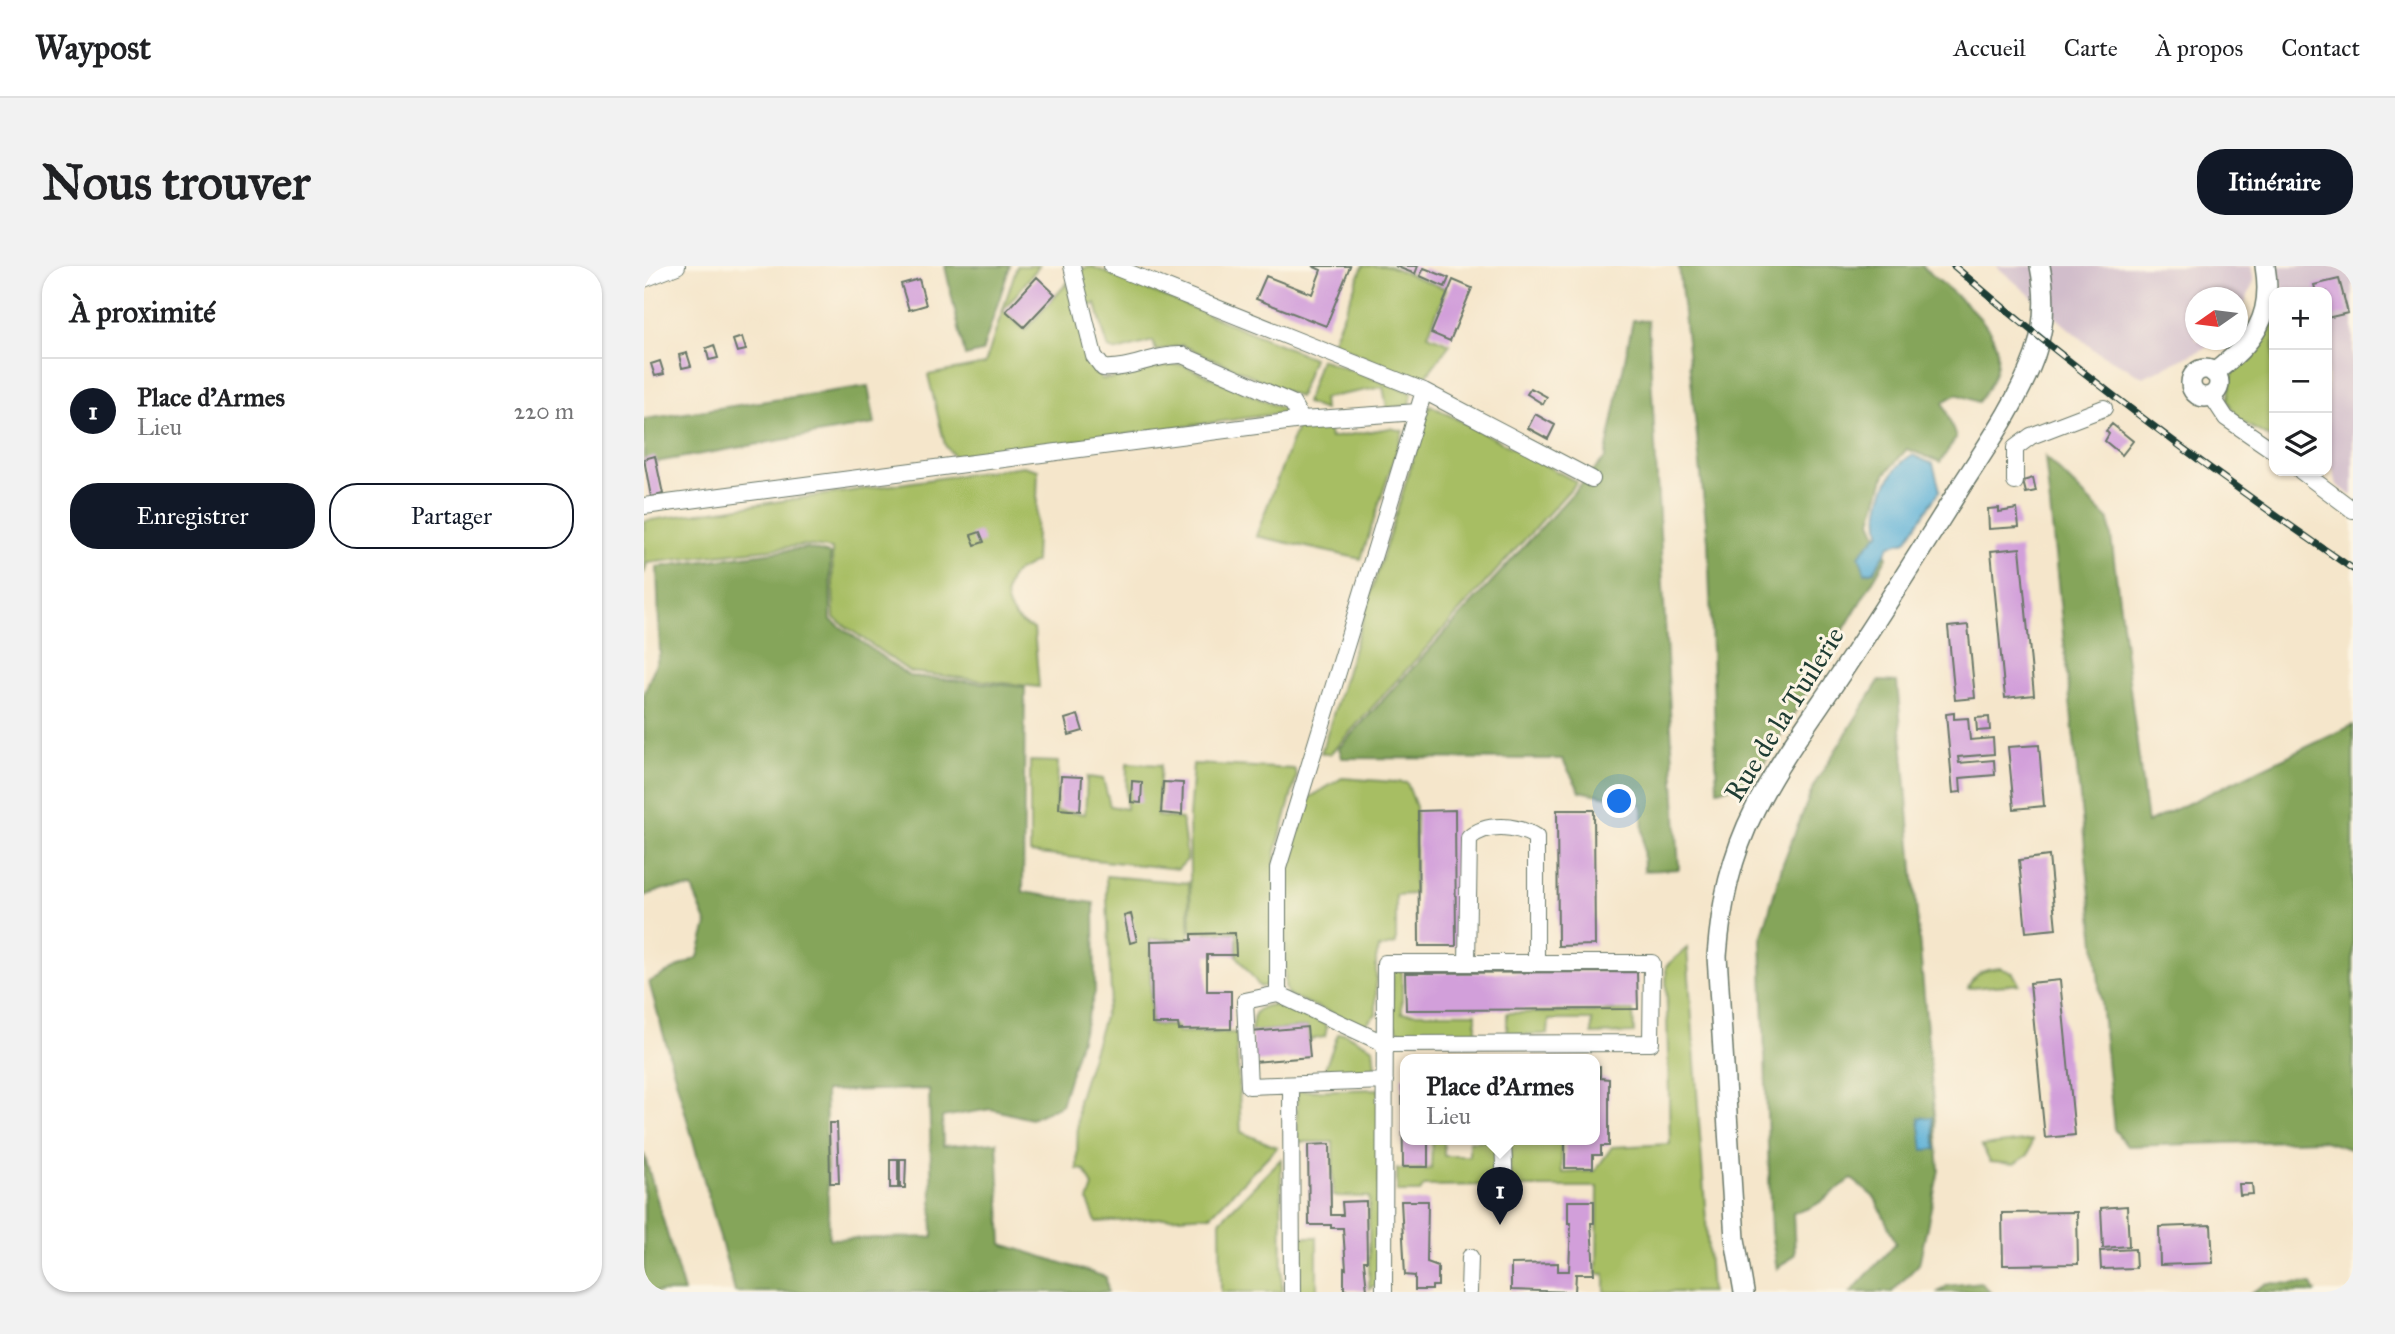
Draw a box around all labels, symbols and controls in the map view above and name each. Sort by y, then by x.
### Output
text: Waypost [35,28,151,68]
text: Accueil [1954,33,2026,63]
text: Carte [2064,33,2118,63]
text: À propos [2156,33,2243,63]
text: Contact [2281,33,2360,63]
button: Itinéraire [2197,149,2353,215]
text: Nous trouver [42,153,310,212]
north arrow [2185,287,2248,350]
map controls [2269,287,2332,476]
button: + [2269,287,2332,350]
text: À proximité [70,294,216,330]
button: − [2269,350,2332,413]
text: Place d'Armes [137,381,285,413]
text: 1 [88,397,98,425]
text: 220 m [514,397,574,425]
text: Lieu [137,413,182,441]
button: layers [2269,413,2332,476]
button: Enregistrer [70,483,315,549]
button: Partager [329,483,574,549]
street label: Rue de la Tuilerie [1716,620,1852,808]
your location [1602,784,1636,818]
popup [1400,1054,1600,1145]
text: Place d'Armes [1426,1070,1574,1102]
text: Lieu [1426,1102,1471,1130]
pin: 1 [1477,1167,1523,1225]

